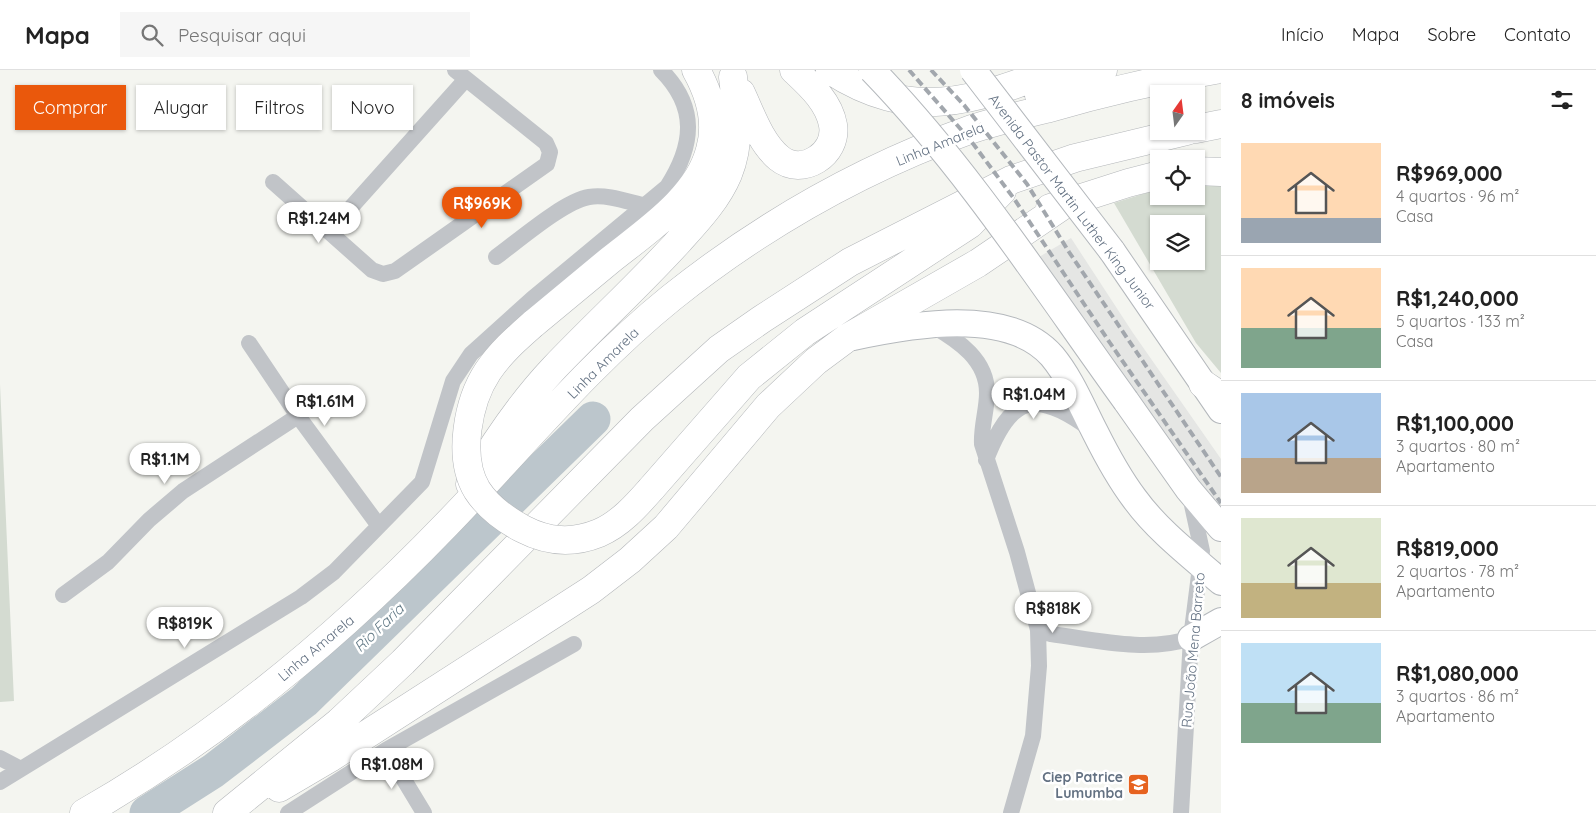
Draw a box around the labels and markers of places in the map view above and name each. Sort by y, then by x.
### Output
pin: R$969K [441,186,523,229]
pin: R$1.24M [273,202,365,244]
pin: R$1.04M [988,378,1080,420]
pin: R$1.61M [279,384,371,427]
pin: R$1.1M [124,442,206,485]
pin: R$818K [1012,592,1094,634]
pin: R$819K [144,606,226,649]
pin: R$1.08M [346,748,438,790]
place label: Ciep Patrice Lumumba [1042,768,1123,802]
school or university icon: Ciep Patrice Lumumba [1127,773,1151,797]

